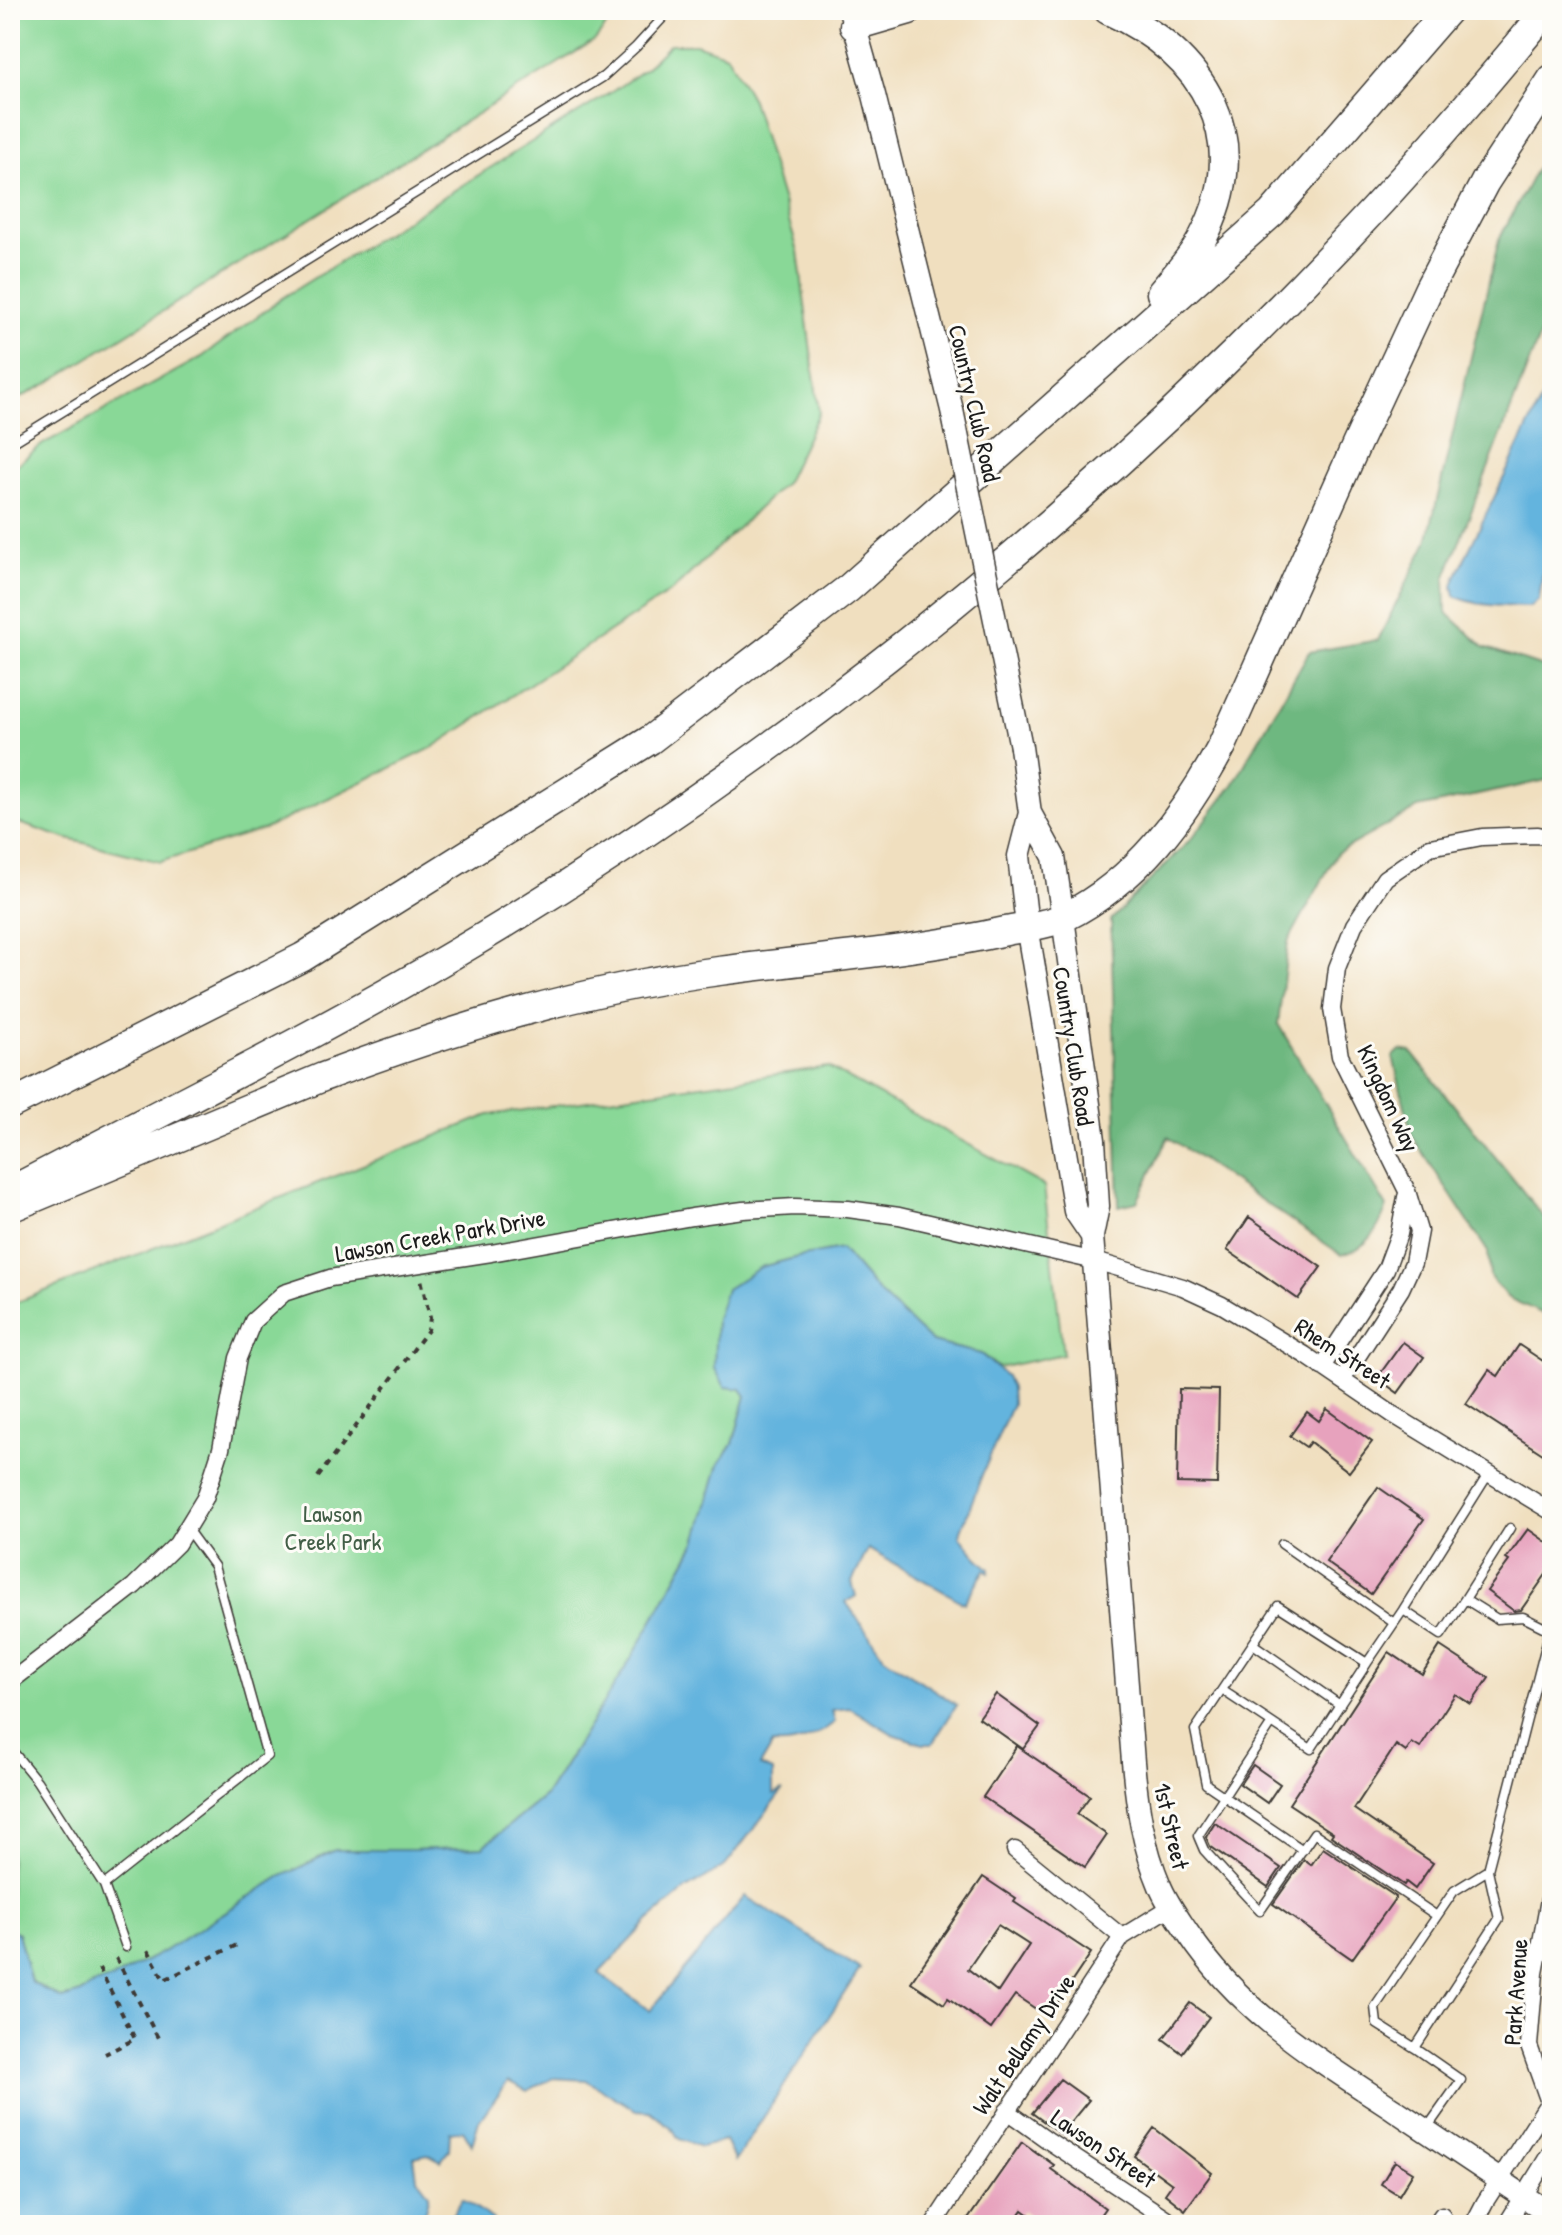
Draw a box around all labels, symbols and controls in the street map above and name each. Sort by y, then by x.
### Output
street label: Country Club Road [941,321,1009,485]
street label: Country Club Road [1046,964,1102,1128]
street label: Kingdom Way [1350,1039,1428,1157]
street label: Lawson Creek Park Drive [333,1201,548,1269]
street label: Rhem Street [1289,1310,1398,1396]
park label: Lawson Creek Park [284,1497,382,1557]
street label: 1st Street [1147,1780,1198,1873]
street label: Park Avenue [1495,1937,1535,2046]
street label: Walt Bellamy Drive [964,1967,1082,2121]
street label: Lawson Street [1045,2101,1164,2195]

